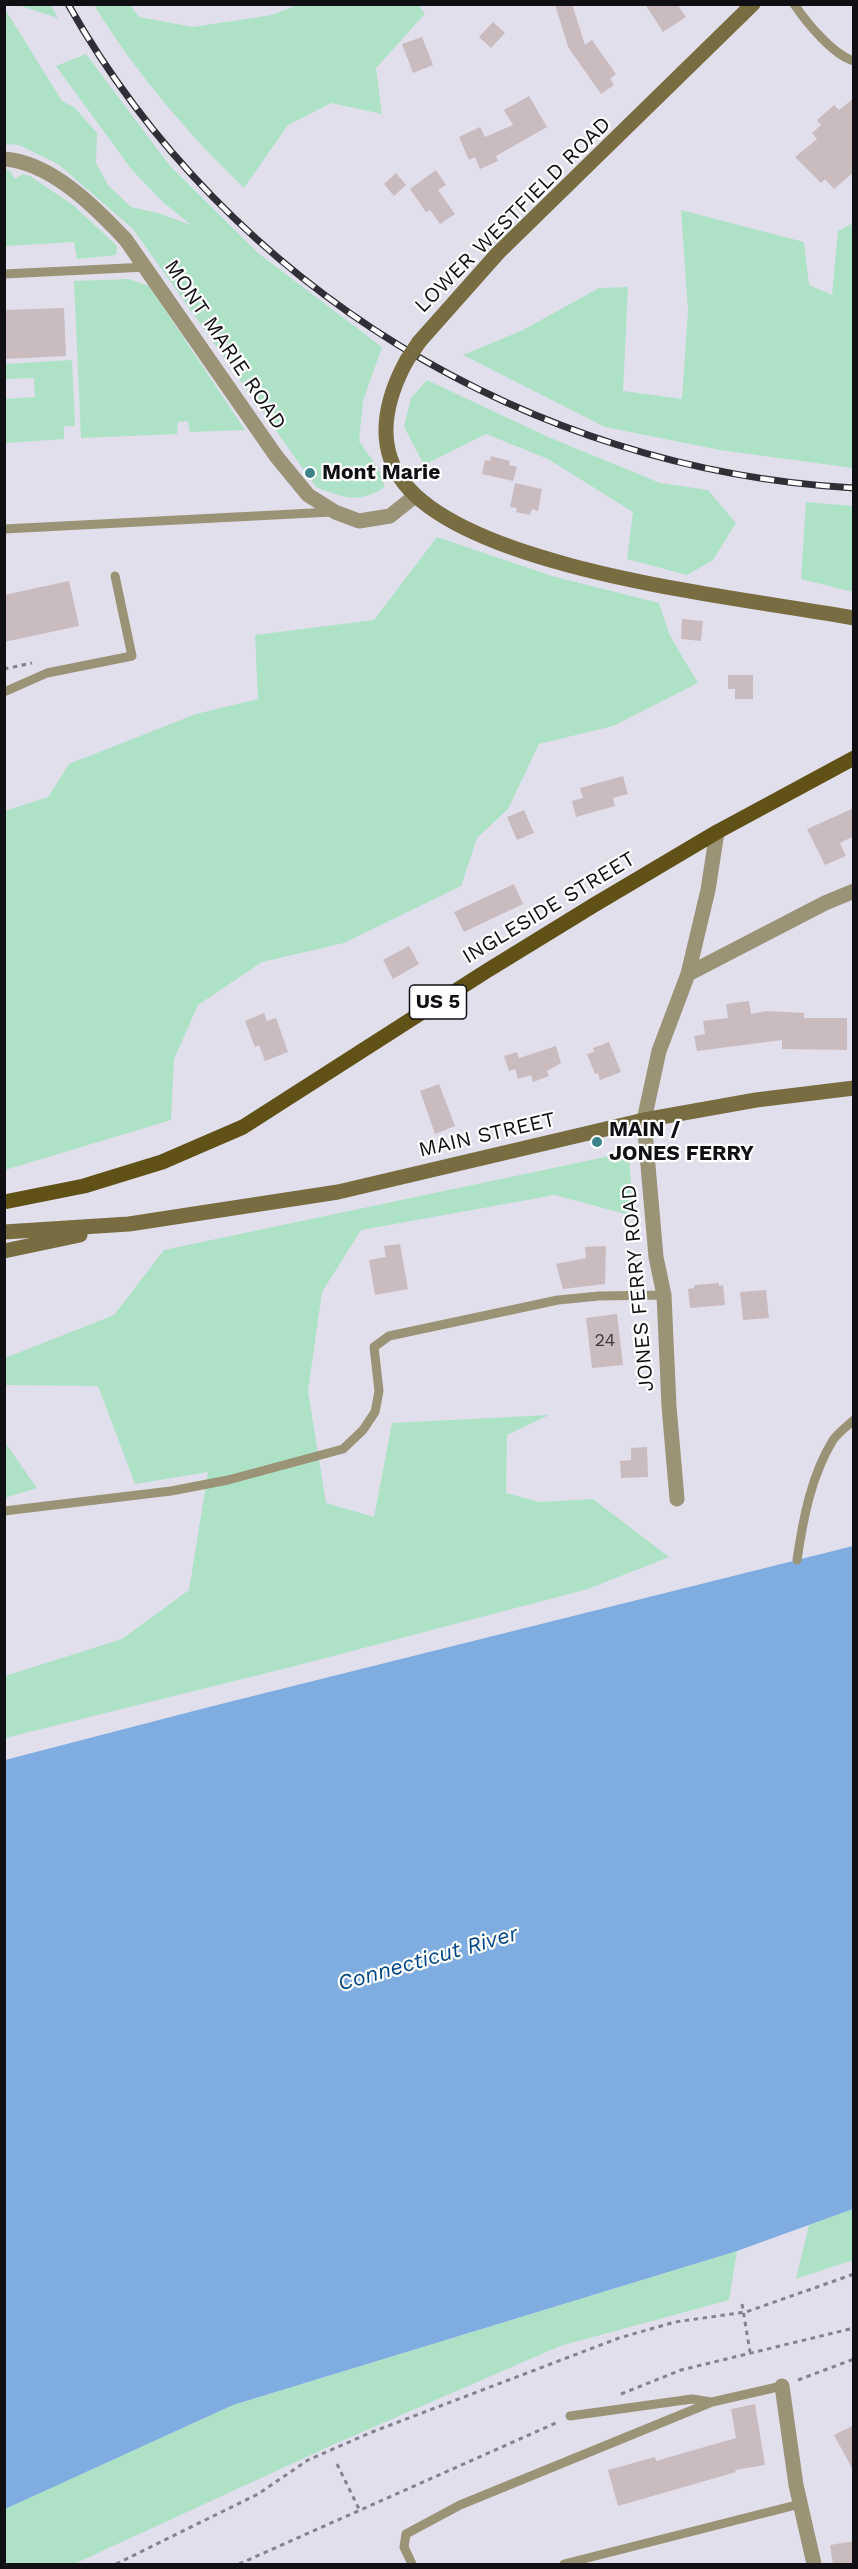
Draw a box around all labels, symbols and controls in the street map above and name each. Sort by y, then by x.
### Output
street label: LOWER WESTFIELD ROAD [410,112,616,318]
street label: MONT MARIE ROAD [159,255,291,435]
place label: Mont Marie [322,460,440,486]
marker: Mont Marie [303,466,317,480]
street label: INGLESIDE STREET [458,846,640,970]
road number: US 5 [410,985,466,1019]
street label: MAIN STREET [416,1107,558,1163]
place label: MAIN / JONES FERRY [609,1117,754,1167]
marker: MAIN / JONES FERRY [590,1135,604,1149]
street label: JONES FERRY ROAD [616,1183,660,1393]
house number: 24 [595,1330,615,1352]
water label: Connecticut River [335,1921,521,1997]

